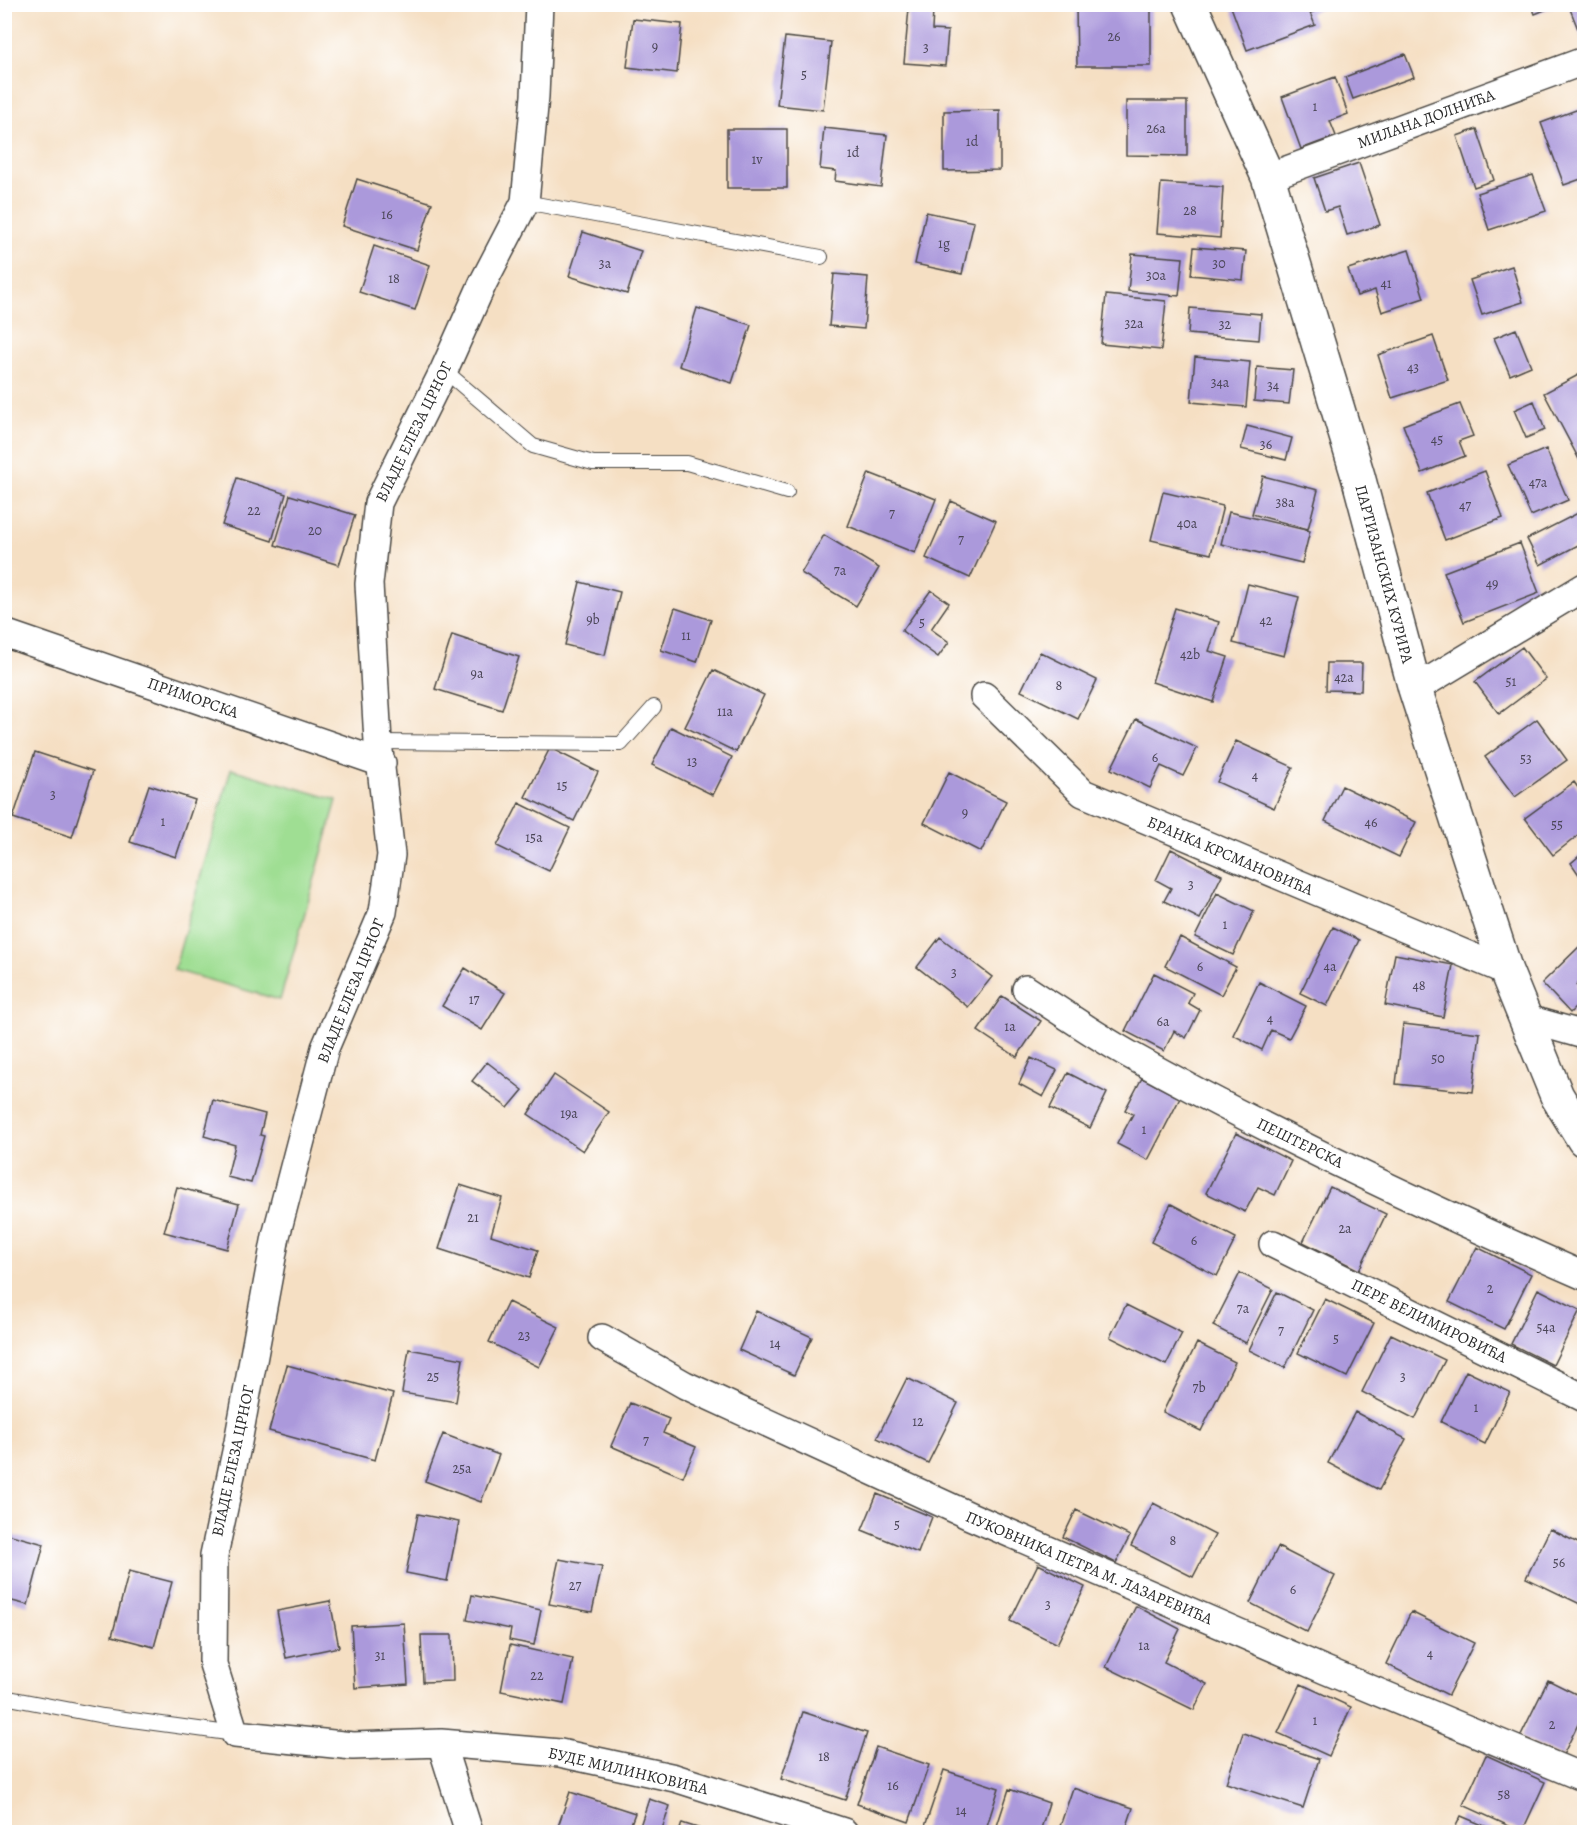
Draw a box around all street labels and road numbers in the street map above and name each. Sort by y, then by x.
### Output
street label: МИЛАНА ДОЛНИЋА [1354,84,1498,154]
street label: ВЛАДЕ ЕЛЕЗА ЦРНОГ [370,358,458,506]
street label: ПАРТИЗАНСКИХ КУРИРА [1350,482,1419,666]
street label: ПРИМОРСКА [145,672,242,724]
street label: БРАНКА КРСМАНОВИЋА [1144,811,1317,901]
street label: ВЛАДЕ ЕЛЕЗА ЦРНОГ [312,915,390,1066]
street label: ПЕШТЕРСКА [1253,1113,1348,1174]
street label: ПЕРЕ ВЕЛИМИРОВИЋА [1348,1274,1511,1369]
street label: ВЛАДЕ ЕЛЕЗА ЦРНОГ [206,1383,260,1539]
street label: ПУКОВНИКА ПЕТРА М. ЛАЗАРЕВИЋА [962,1506,1217,1630]
street label: БУДЕ МИЛИНКОВИЋА [546,1742,711,1800]

